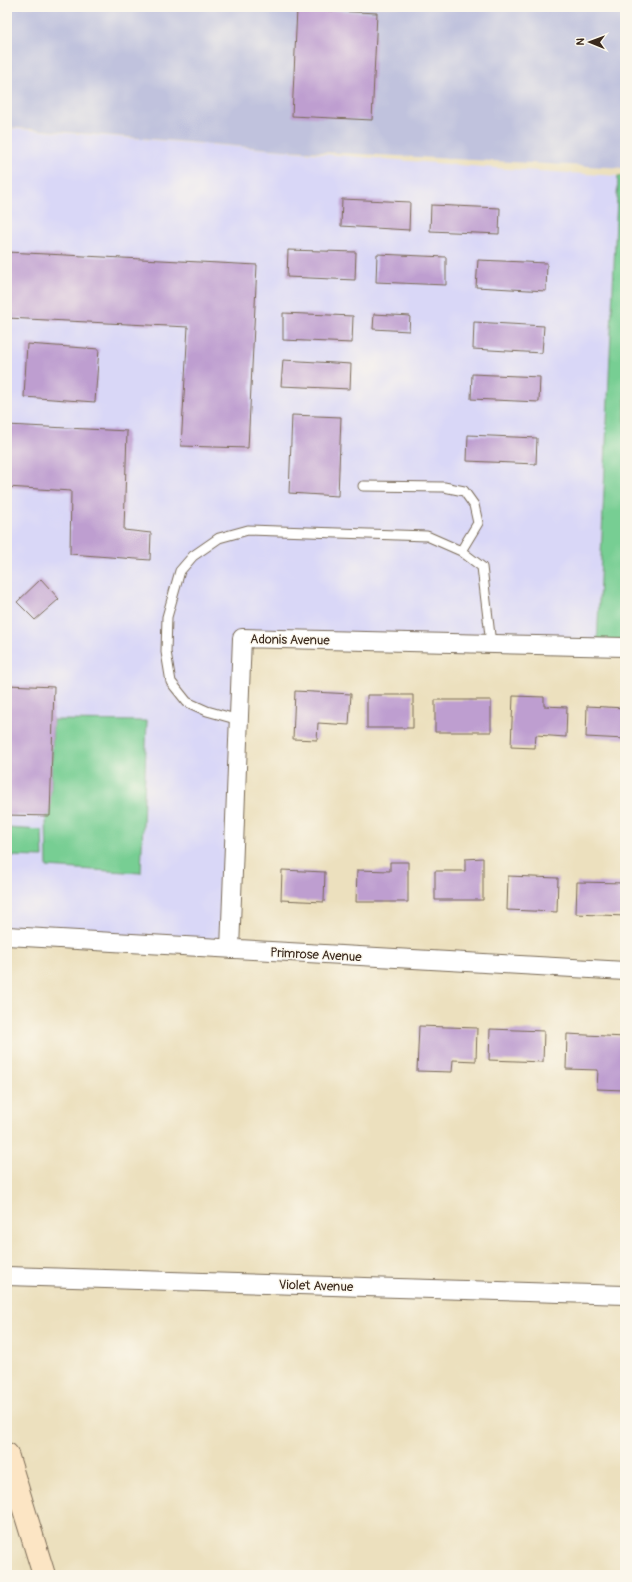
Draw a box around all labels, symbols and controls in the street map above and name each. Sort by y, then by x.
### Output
north arrow [570,22,610,62]
text: N [574,37,587,46]
street label: Adonis Avenue [250,631,331,649]
street label: Primrose Avenue [270,945,363,965]
street label: Violet Avenue [278,1277,354,1295]

